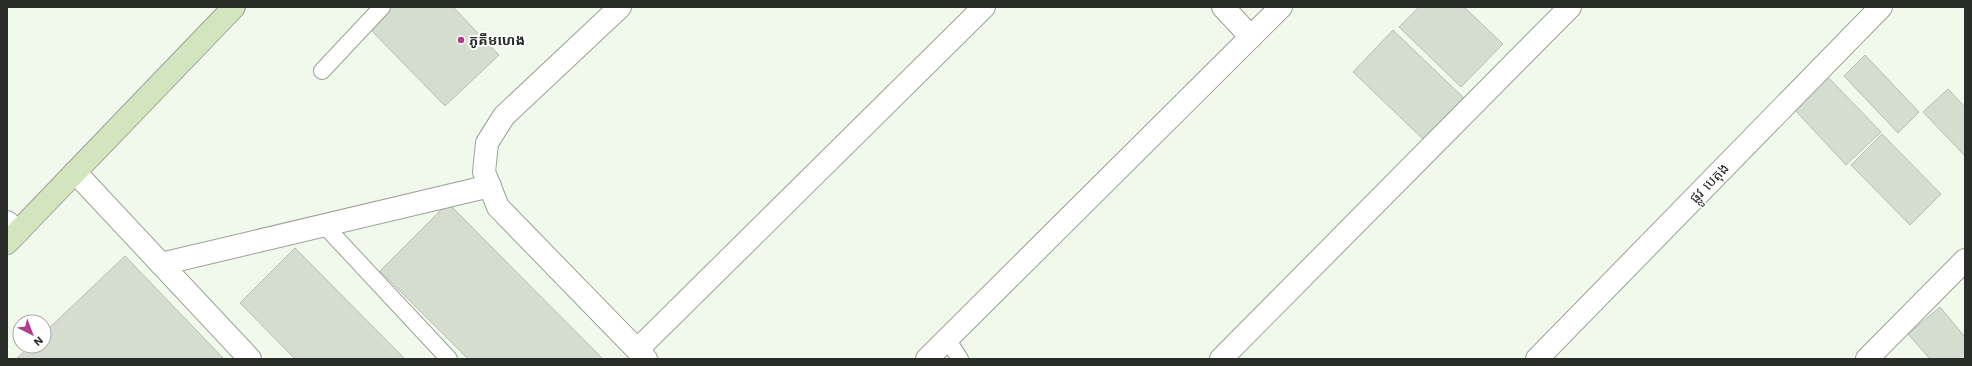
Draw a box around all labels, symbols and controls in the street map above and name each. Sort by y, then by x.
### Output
place label: ភូគីមហេង [469,32,525,49]
marker: ភូគីមហេង [456,35,466,45]
street label: ផ្លូវ បេតុង [1686,160,1735,209]
north arrow [12,314,52,354]
text: N [31,334,46,349]

